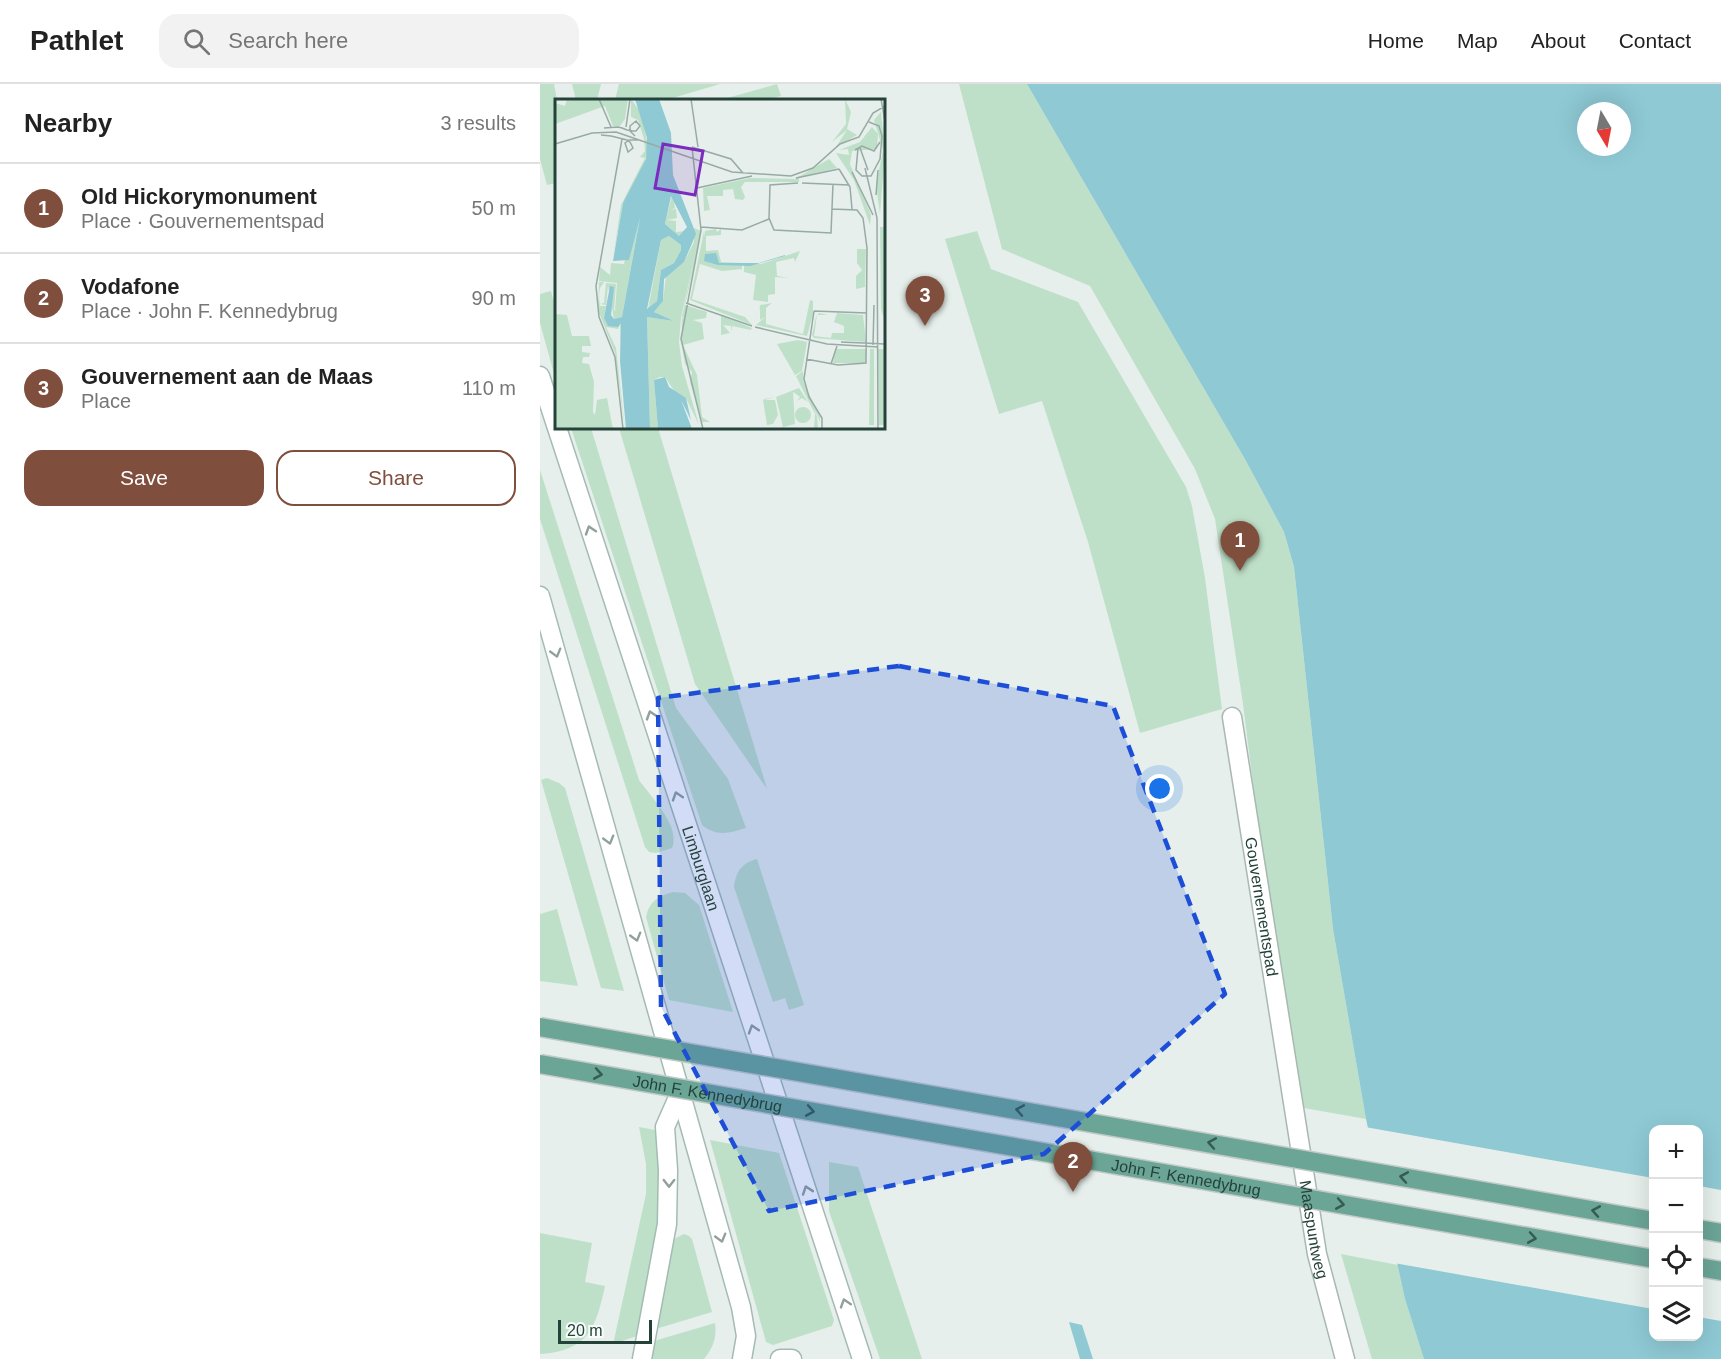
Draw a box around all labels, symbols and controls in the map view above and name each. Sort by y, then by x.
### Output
search box [159,14,579,68]
text: Pathlet [30,25,123,56]
icon: search [180,25,213,58]
text: Search here [228,28,348,53]
text: Home [1368,29,1424,52]
text: Map [1457,29,1498,52]
text: About [1531,29,1586,52]
text: Contact [1619,29,1691,52]
inset map [555,99,885,429]
north arrow [1577,102,1631,156]
text: Nearby [24,108,112,138]
text: 3 results [440,112,516,134]
text: Old Hickorymonument [81,184,317,209]
text: 1 [38,197,49,219]
text: 50 m [472,197,516,219]
text: Place · Gouvernementspad [81,210,324,232]
text: Vodafone [81,274,180,299]
pin: 3 [906,276,944,326]
text: 2 [38,287,49,309]
text: 90 m [472,287,516,309]
text: Place · John F. Kennedybrug [81,300,338,322]
text: Gouvernement aan de Maas [81,364,373,389]
text: 3 [38,377,49,399]
text: 110 m [462,377,516,399]
text: Place [81,390,131,412]
button: Save [24,450,264,506]
button: Share [276,450,516,506]
pin: 1 [1220,522,1260,571]
one-way arrow [585,525,597,536]
one-way arrow [549,647,561,658]
one-way arrow [645,710,658,721]
your location [1145,774,1174,803]
one-way arrow [672,791,684,802]
street label: Limburglaan [679,824,723,913]
one-way arrow [602,834,614,845]
street label: Gouvernementspad [1242,836,1281,977]
one-way arrow [629,931,641,942]
one-way arrow [748,1024,760,1035]
one-way arrow [592,1067,602,1080]
street label: John F. Kennedybrug [631,1072,783,1115]
one-way arrow [1015,1104,1025,1117]
one-way arrow [806,1105,815,1117]
map controls [1649,1125,1703,1341]
button: + [1649,1125,1703,1179]
one-way arrow [1207,1137,1217,1150]
pin: 2 [1054,1142,1092,1192]
street label: John F. Kennedybrug [1110,1156,1262,1199]
one-way arrow [1399,1171,1409,1184]
one-way arrow [662,1178,675,1187]
street label: Maaspuntweg [1296,1179,1331,1281]
button: − [1649,1179,1703,1233]
one-way arrow [801,1186,814,1196]
one-way arrow [1334,1197,1344,1210]
one-way arrow [1591,1205,1601,1218]
one-way arrow [1527,1231,1537,1244]
one-way arrow [714,1232,726,1243]
button: locate [1649,1233,1703,1287]
button: layers [1649,1287,1703,1341]
one-way arrow [840,1298,852,1309]
scale bar [558,1317,652,1344]
text: 20 m [567,1322,603,1339]

